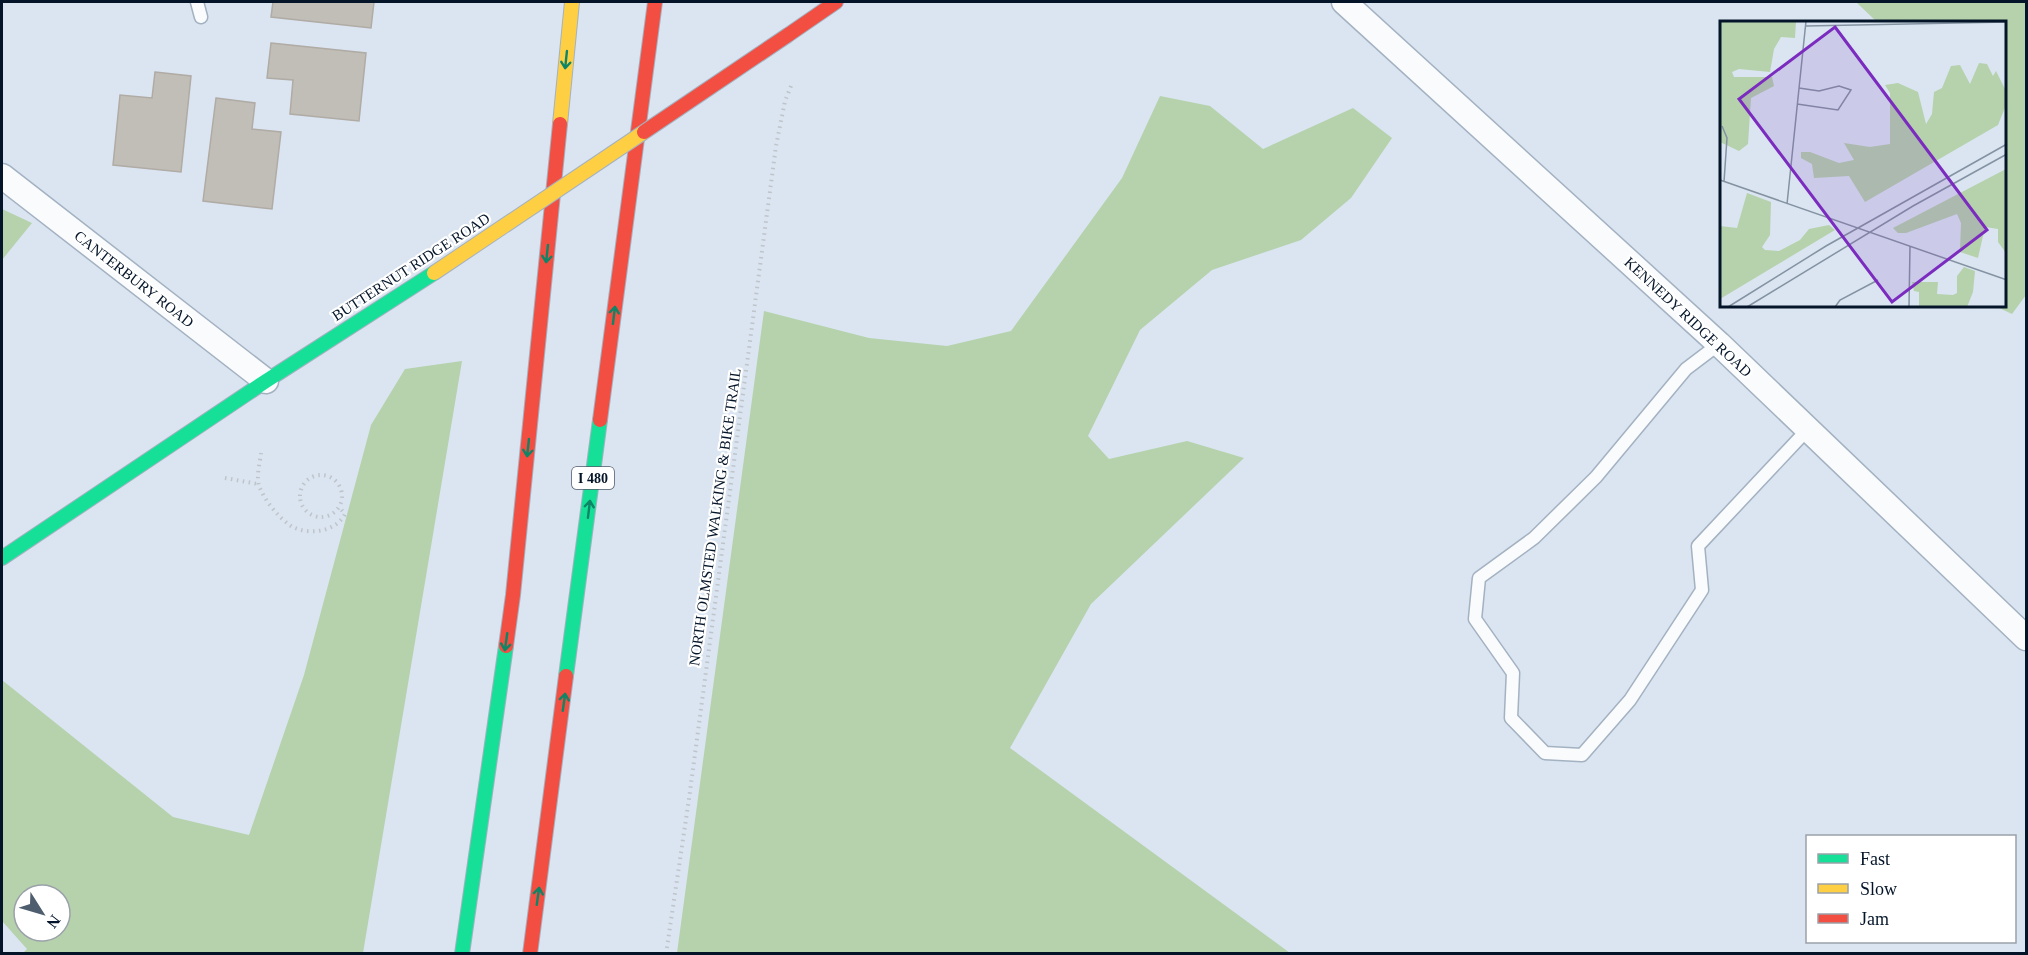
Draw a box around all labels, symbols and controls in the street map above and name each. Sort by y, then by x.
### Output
inset map [1720,21,2007,308]
one-way arrow [560,49,571,69]
street label: BUTTERNUT RIDGE ROAD [329,210,493,324]
street label: CANTERBURY ROAD [71,228,197,331]
one-way arrow [541,243,552,263]
street label: KENNEDY RIDGE ROAD [1621,254,1755,380]
one-way arrow [609,306,620,326]
street label: NORTH OLMSTED WALKING & BIKE TRAIL [686,367,744,667]
one-way arrow [522,437,533,457]
road number: I 480 [572,467,614,489]
one-way arrow [584,499,595,519]
one-way arrow [501,631,512,651]
one-way arrow [558,693,569,713]
legend [1806,835,2016,943]
text: Fast [1860,849,1890,869]
text: Slow [1860,879,1897,899]
north arrow [12,883,72,943]
one-way arrow [533,886,544,906]
text: Jam [1860,909,1889,929]
text: N [43,912,64,932]

